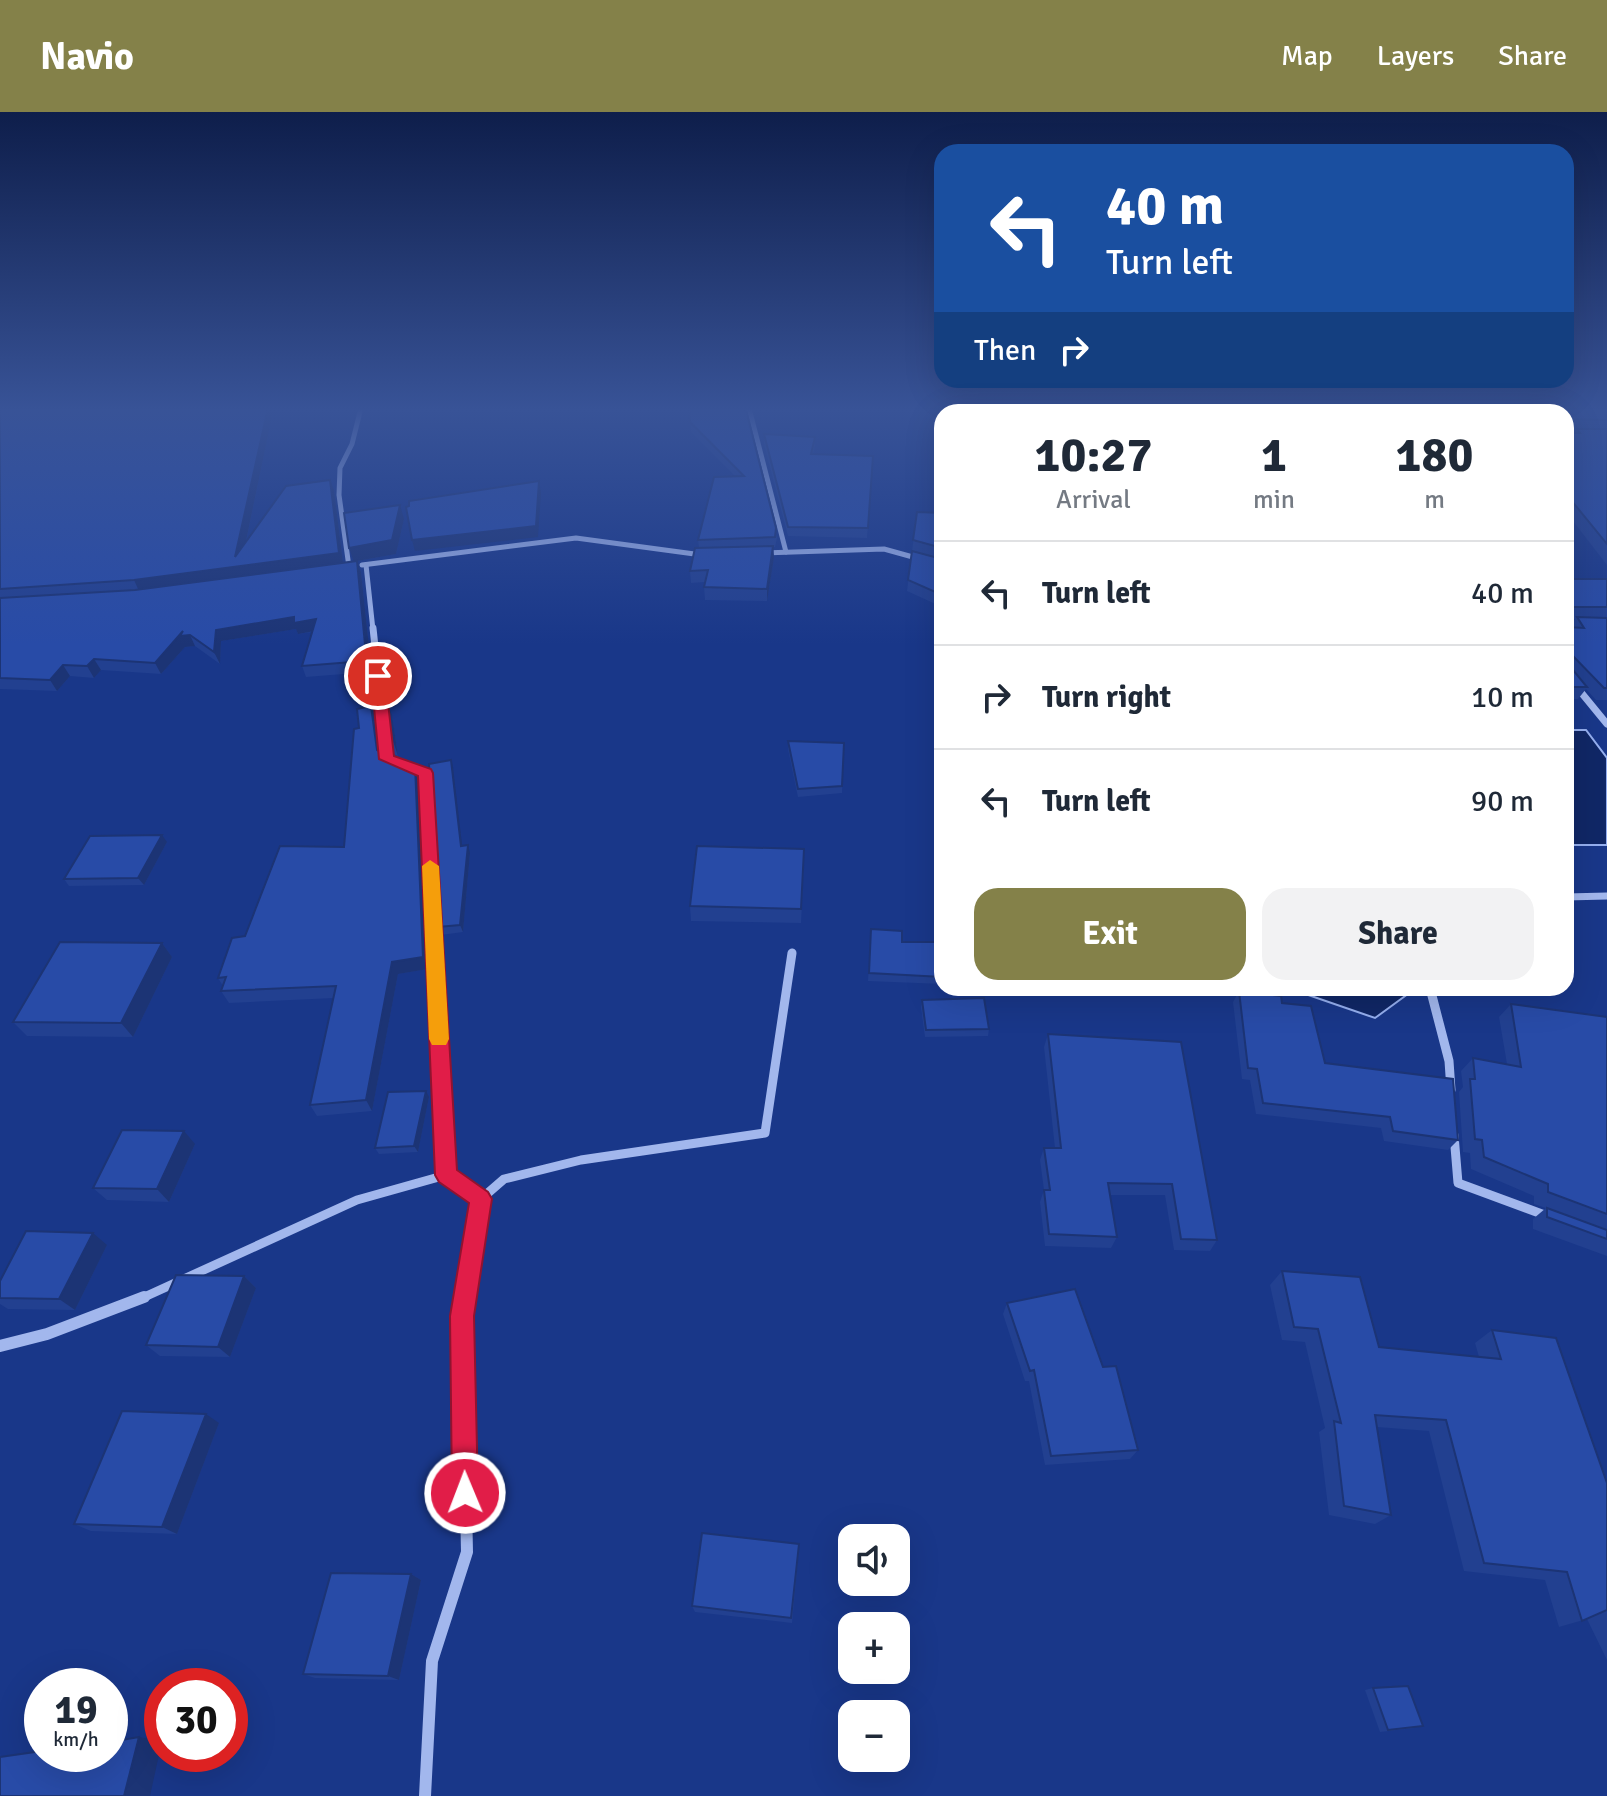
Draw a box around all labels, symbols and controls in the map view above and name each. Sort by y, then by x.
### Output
text: Navio [40,33,134,80]
text: Map [1281,39,1333,73]
text: Layers [1377,39,1454,73]
text: Share [1498,39,1567,73]
text: 40 m [1106,171,1224,240]
icon: left [974,176,1078,280]
text: Turn left [1106,240,1233,285]
icon: right [1052,328,1096,372]
text: Then [974,332,1036,369]
text: 10:27 [1035,426,1152,485]
text: 1 [1261,426,1287,485]
text: 180 [1396,426,1473,485]
text: Arrival [1056,484,1131,516]
text: min [1253,484,1295,516]
text: m [1424,484,1445,516]
icon: left [974,571,1018,615]
text: Turn left [1042,575,1151,612]
text: 40 m [1471,575,1534,612]
pin [344,642,412,710]
icon: arrive [356,654,400,698]
icon: right [974,675,1018,719]
text: Turn right [1042,679,1171,716]
text: 10 m [1471,679,1534,716]
icon: left [974,779,1018,823]
text: Turn left [1042,783,1151,820]
text: 90 m [1471,783,1534,820]
button: Exit [974,888,1246,980]
button: Share [1262,888,1534,980]
position arrow [423,1451,507,1535]
map controls [838,1524,910,1772]
button: sound [838,1524,910,1596]
button: + [838,1612,910,1684]
speed limit sign: 30 [144,1668,248,1772]
text: 19 [54,1685,98,1735]
button: − [838,1700,910,1772]
text: km/h [53,1727,99,1752]

